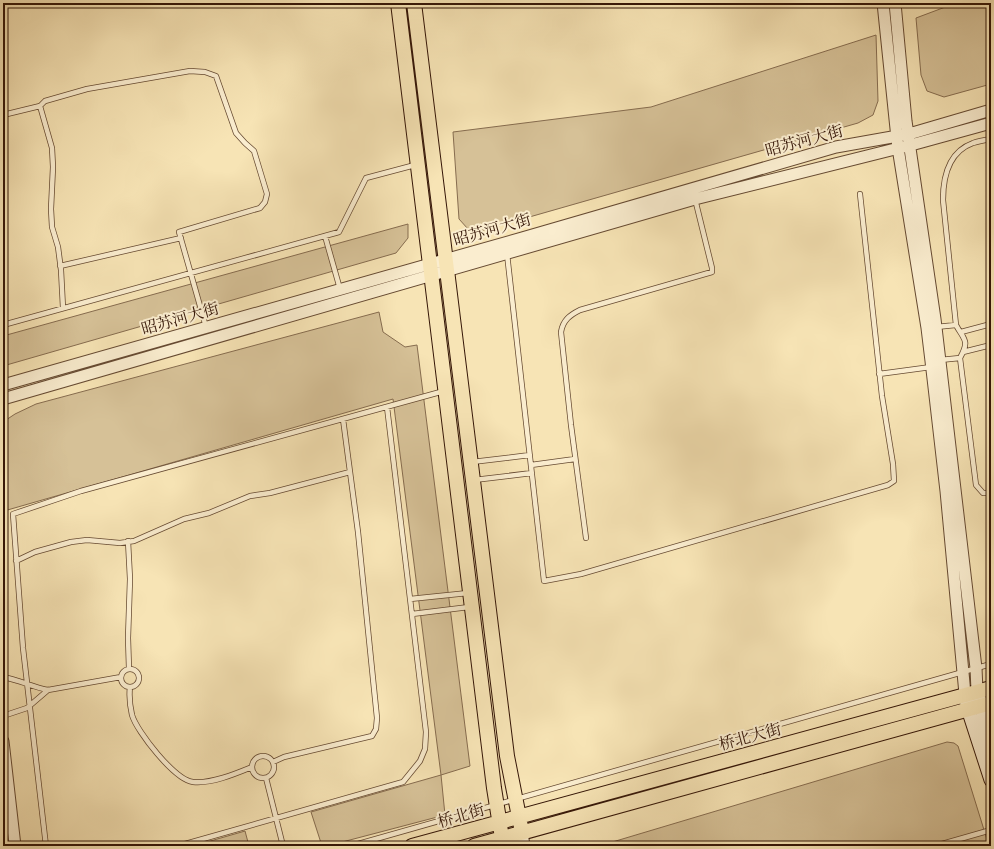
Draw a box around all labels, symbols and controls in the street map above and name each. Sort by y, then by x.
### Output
street label: 昭苏河大街 [763,121,845,160]
street label: 昭苏河大街 [451,209,533,250]
street label: 昭苏河大街 [139,298,221,339]
street label: 桥北大街 [717,719,784,754]
street label: 桥北街 [435,800,487,831]

